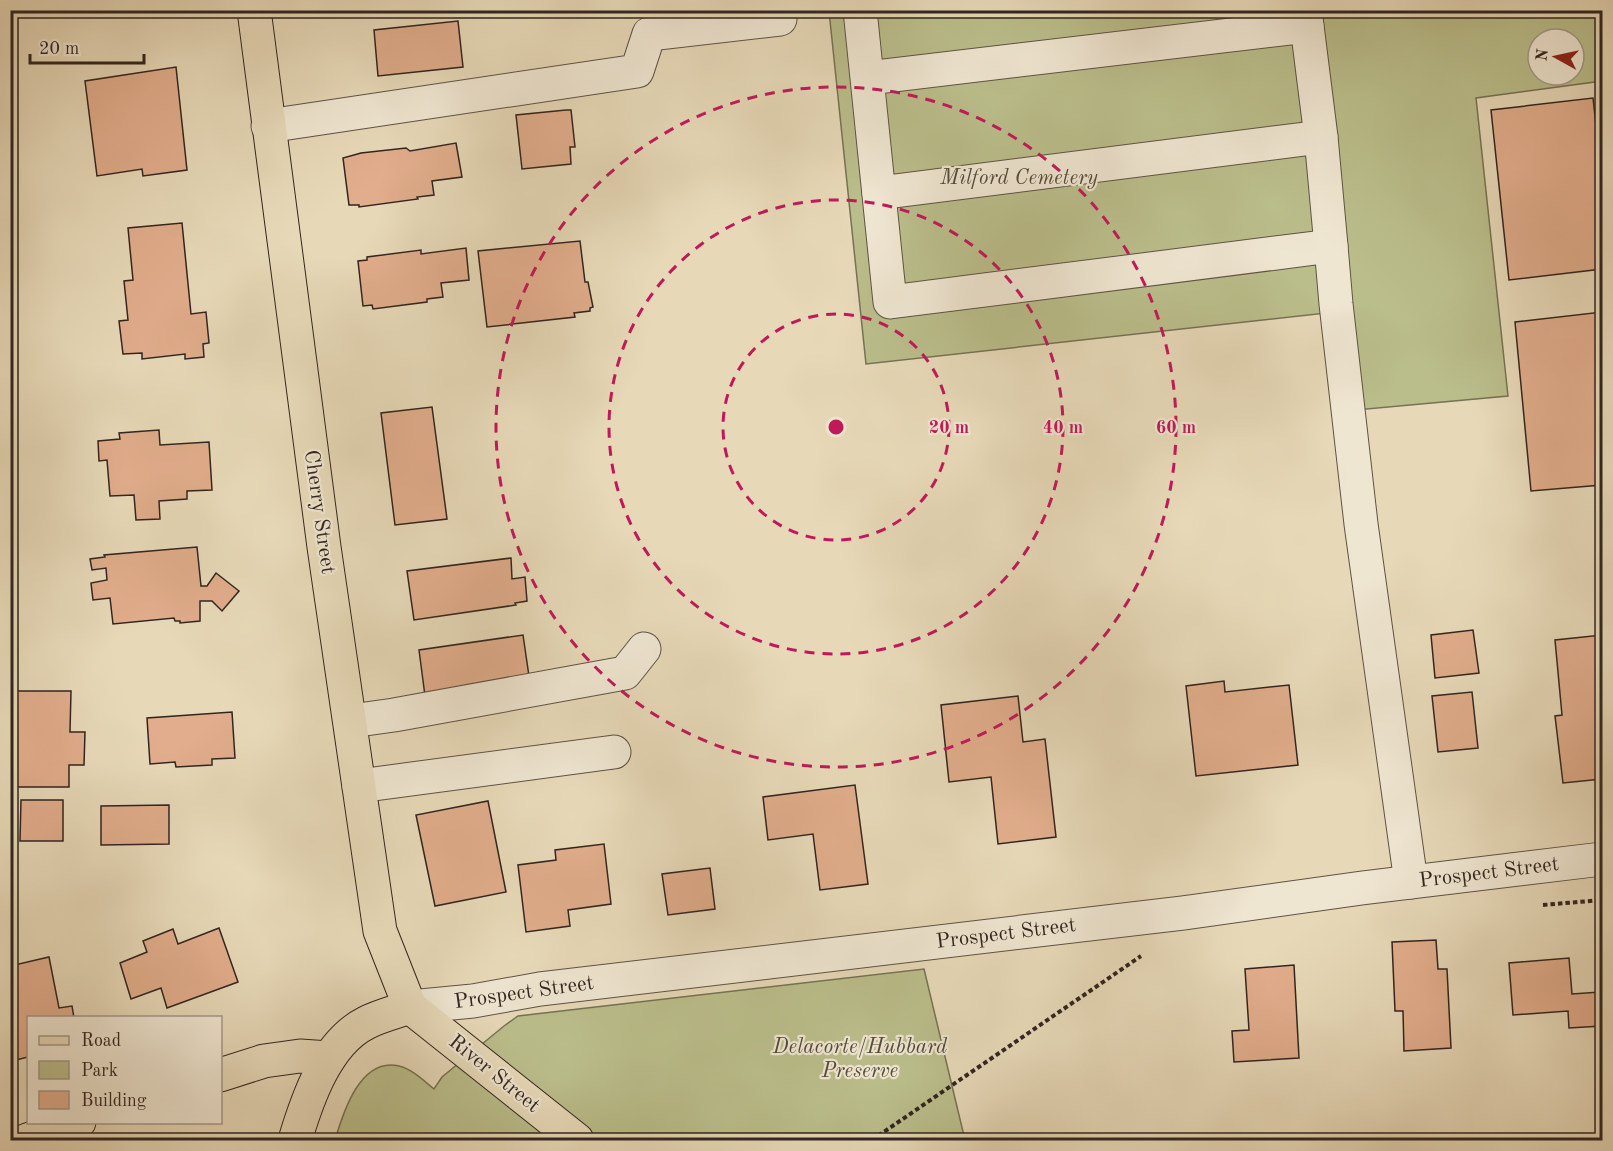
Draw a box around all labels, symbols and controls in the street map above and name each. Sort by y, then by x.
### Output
scale bar [30,27,144,65]
north arrow [1526,27,1586,87]
text: 20 m [39,40,79,58]
text: N [1534,47,1552,62]
park label: Milford Cemetery [939,168,1098,189]
centre of rings [826,417,846,437]
text: 20 m [929,419,969,437]
text: 40 m [1043,419,1083,437]
text: 60 m [1156,419,1196,437]
street label: Cherry Street [300,449,338,575]
street label: Prospect Street [1418,854,1560,892]
street label: Prospect Street [935,915,1077,953]
street label: Prospect Street [453,973,595,1013]
legend [27,1016,222,1124]
street label: River Street [444,1031,544,1117]
text: Road [81,1032,121,1050]
park label: Delacorte/Hubbard Preserve [772,1037,948,1082]
text: Park [81,1062,118,1080]
text: Building [81,1092,147,1110]

